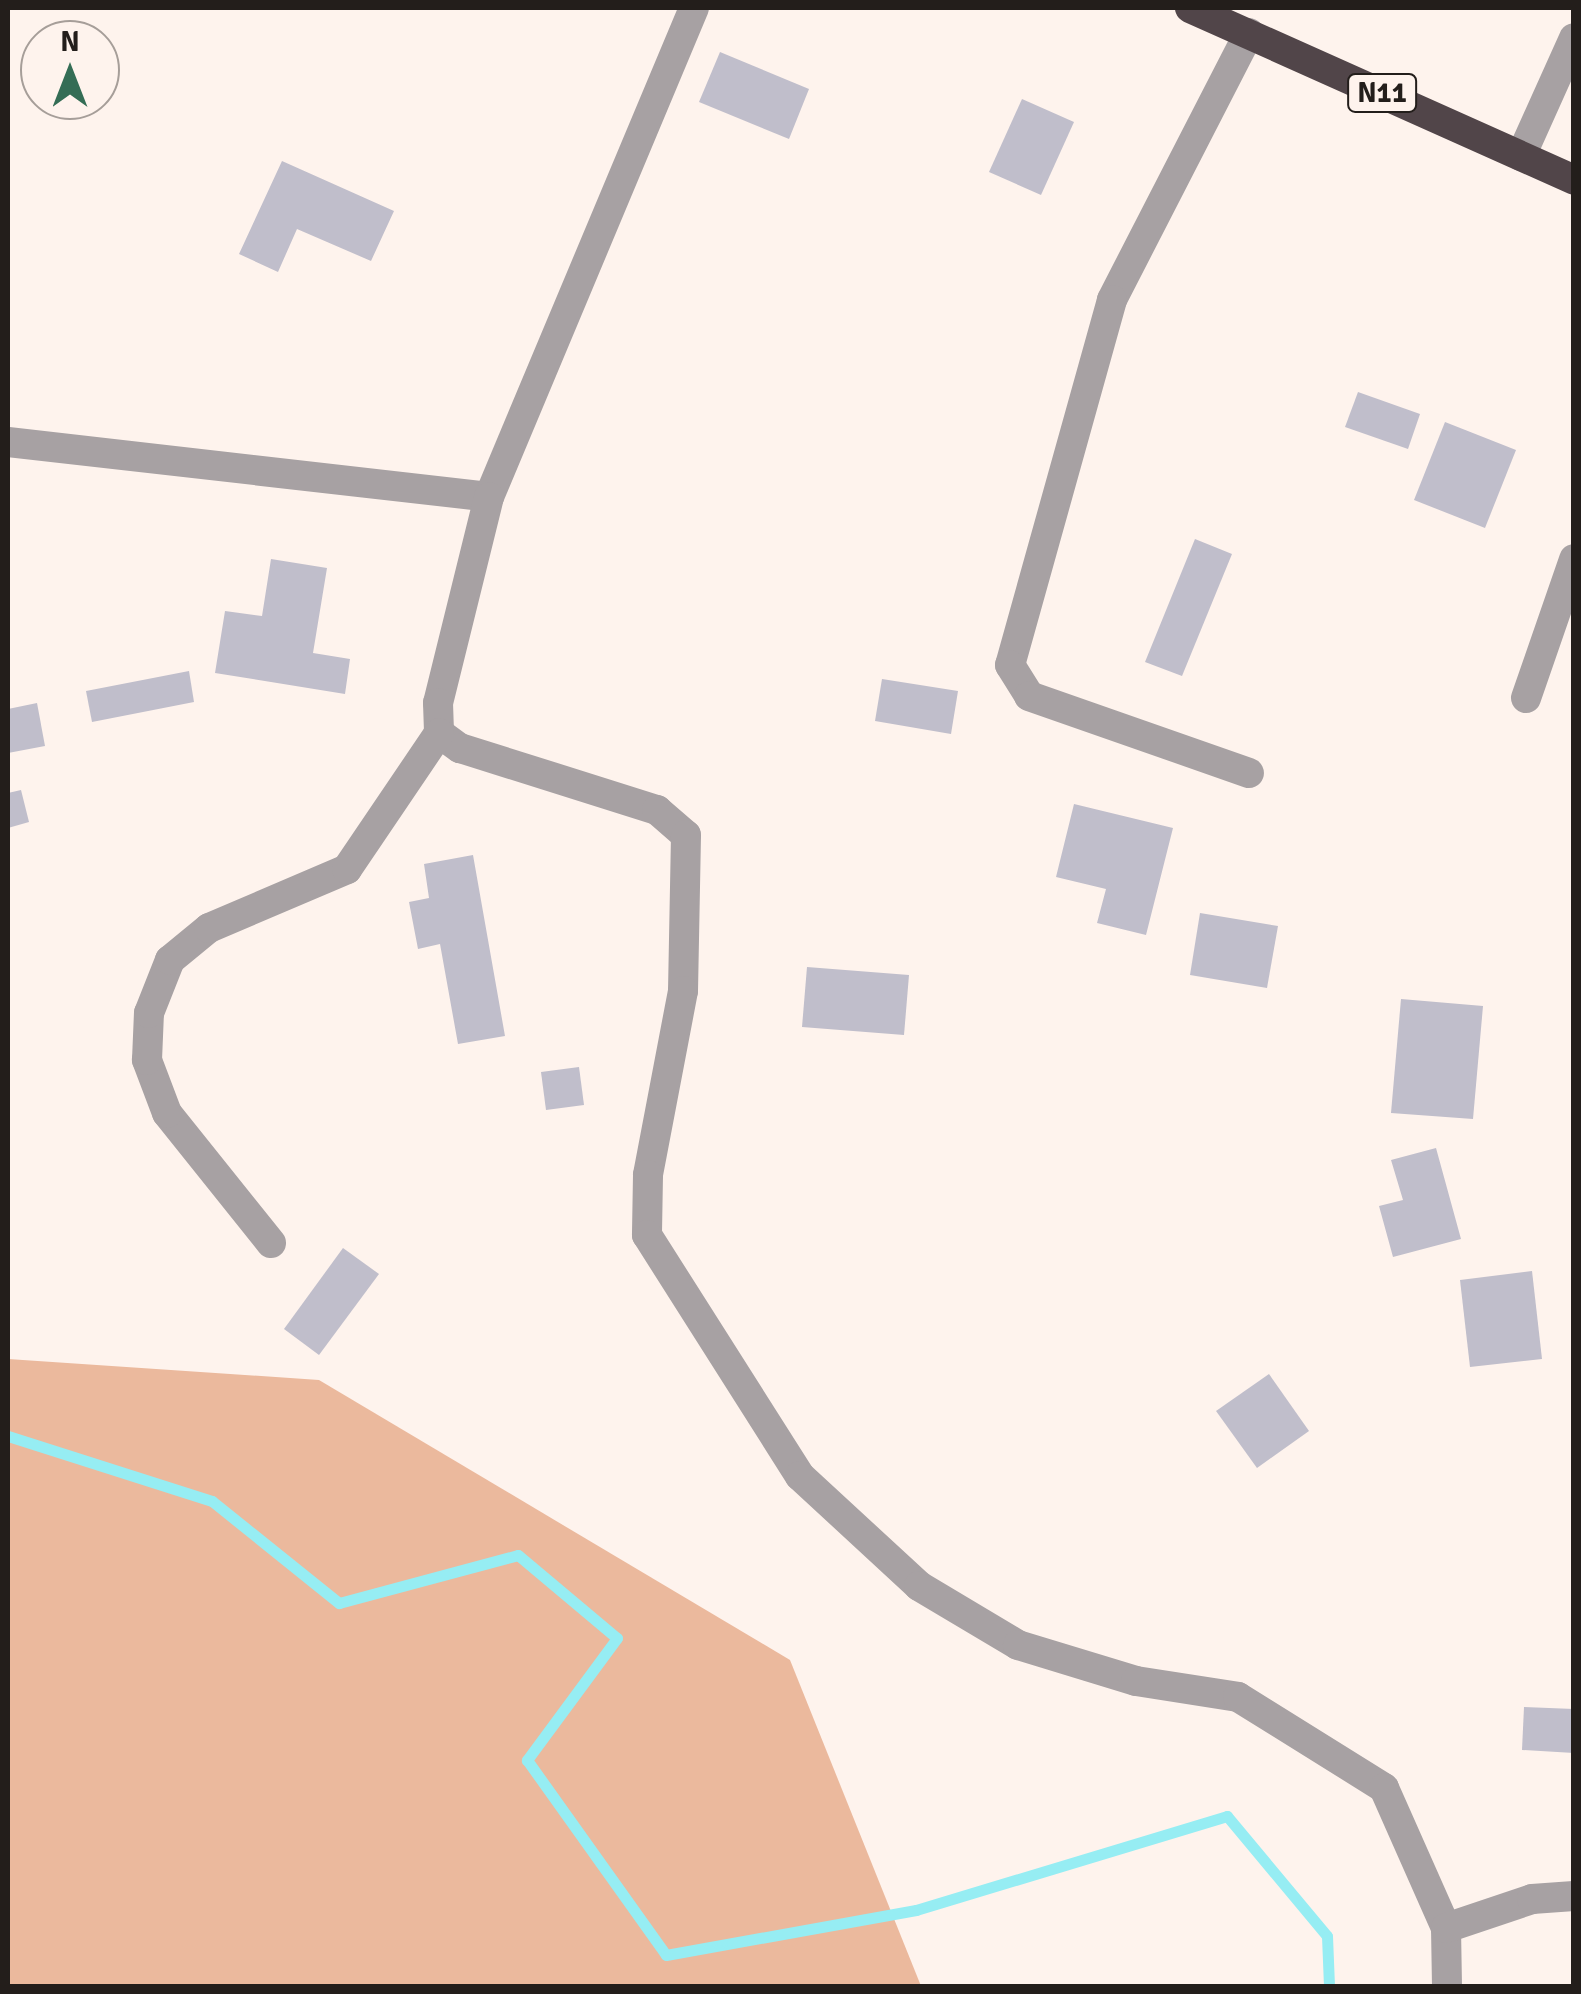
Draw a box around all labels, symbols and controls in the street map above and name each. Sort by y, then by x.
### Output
north arrow [20,20,120,120]
text: N [60,25,80,59]
road number: N11 [1347,70,1417,116]

